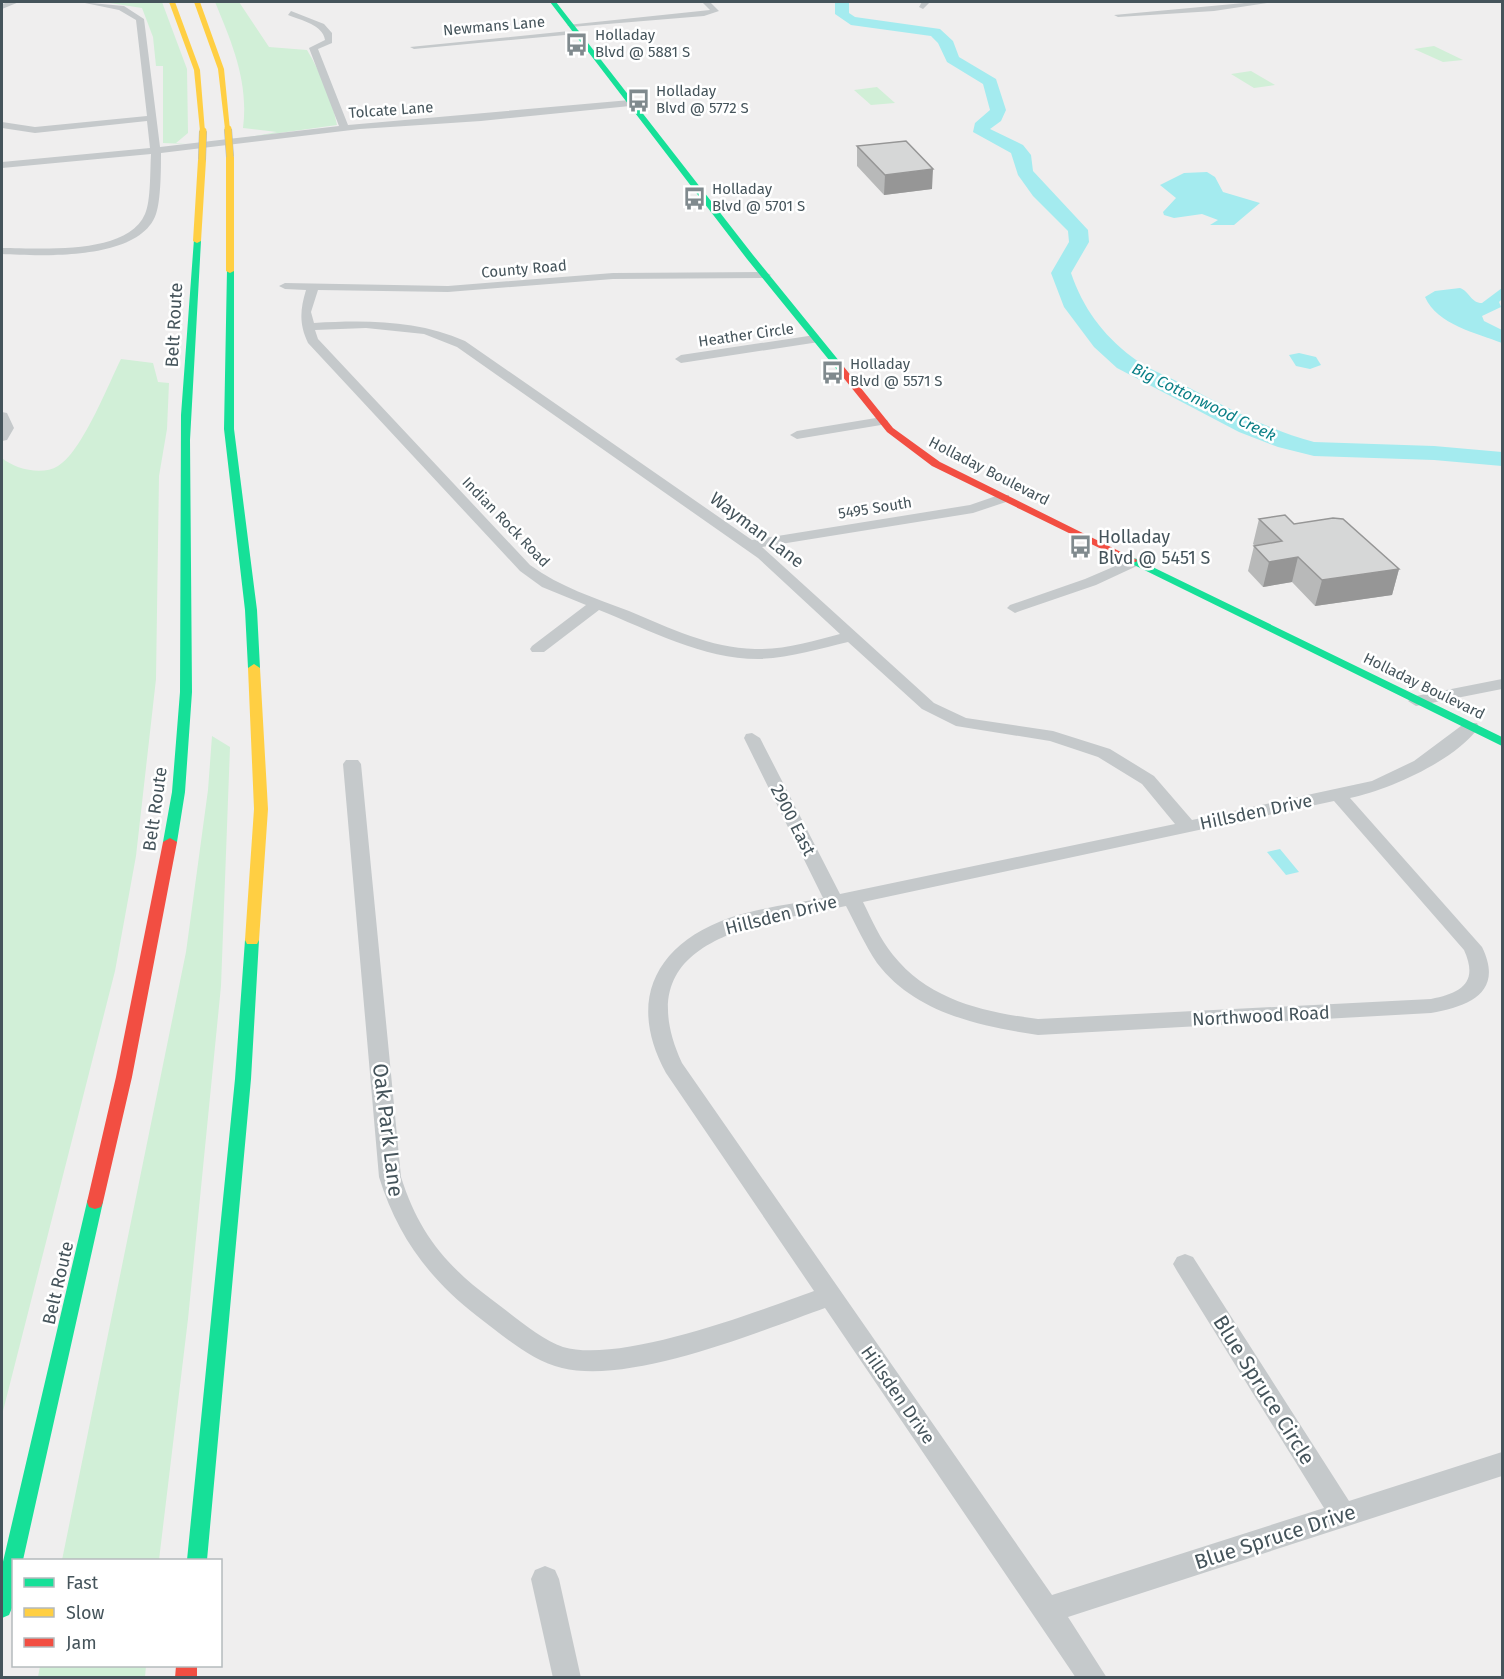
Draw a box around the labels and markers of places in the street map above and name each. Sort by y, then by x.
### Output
place label: Holladay Blvd @ 5881 S [595,26,690,61]
bus stop icon: Holladay Blvd @ 5881 S [564,31,590,57]
place label: Holladay Blvd @ 5772 S [656,82,749,117]
bus stop icon: Holladay Blvd @ 5772 S [625,87,651,113]
place label: Holladay Blvd @ 5701 S [712,180,805,215]
bus stop icon: Holladay Blvd @ 5701 S [681,185,707,211]
place label: Holladay Blvd @ 5571 S [850,355,943,390]
bus stop icon: Holladay Blvd @ 5571 S [819,360,845,386]
place label: Holladay Blvd @ 5451 S [1098,526,1211,569]
bus stop icon: Holladay Blvd @ 5451 S [1067,534,1093,560]

